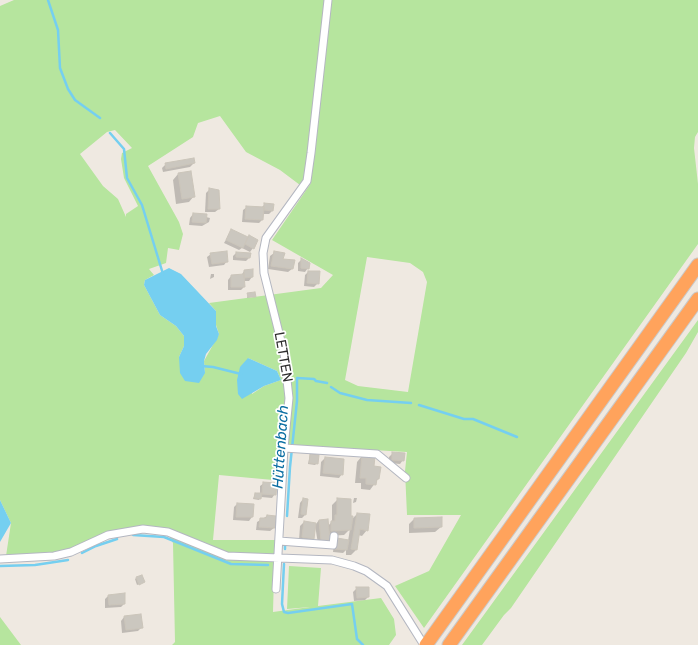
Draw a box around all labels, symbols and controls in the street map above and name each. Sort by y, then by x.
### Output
street label: LETTEN [270,331,296,383]
water label: Hüttenbach [269,405,293,489]

